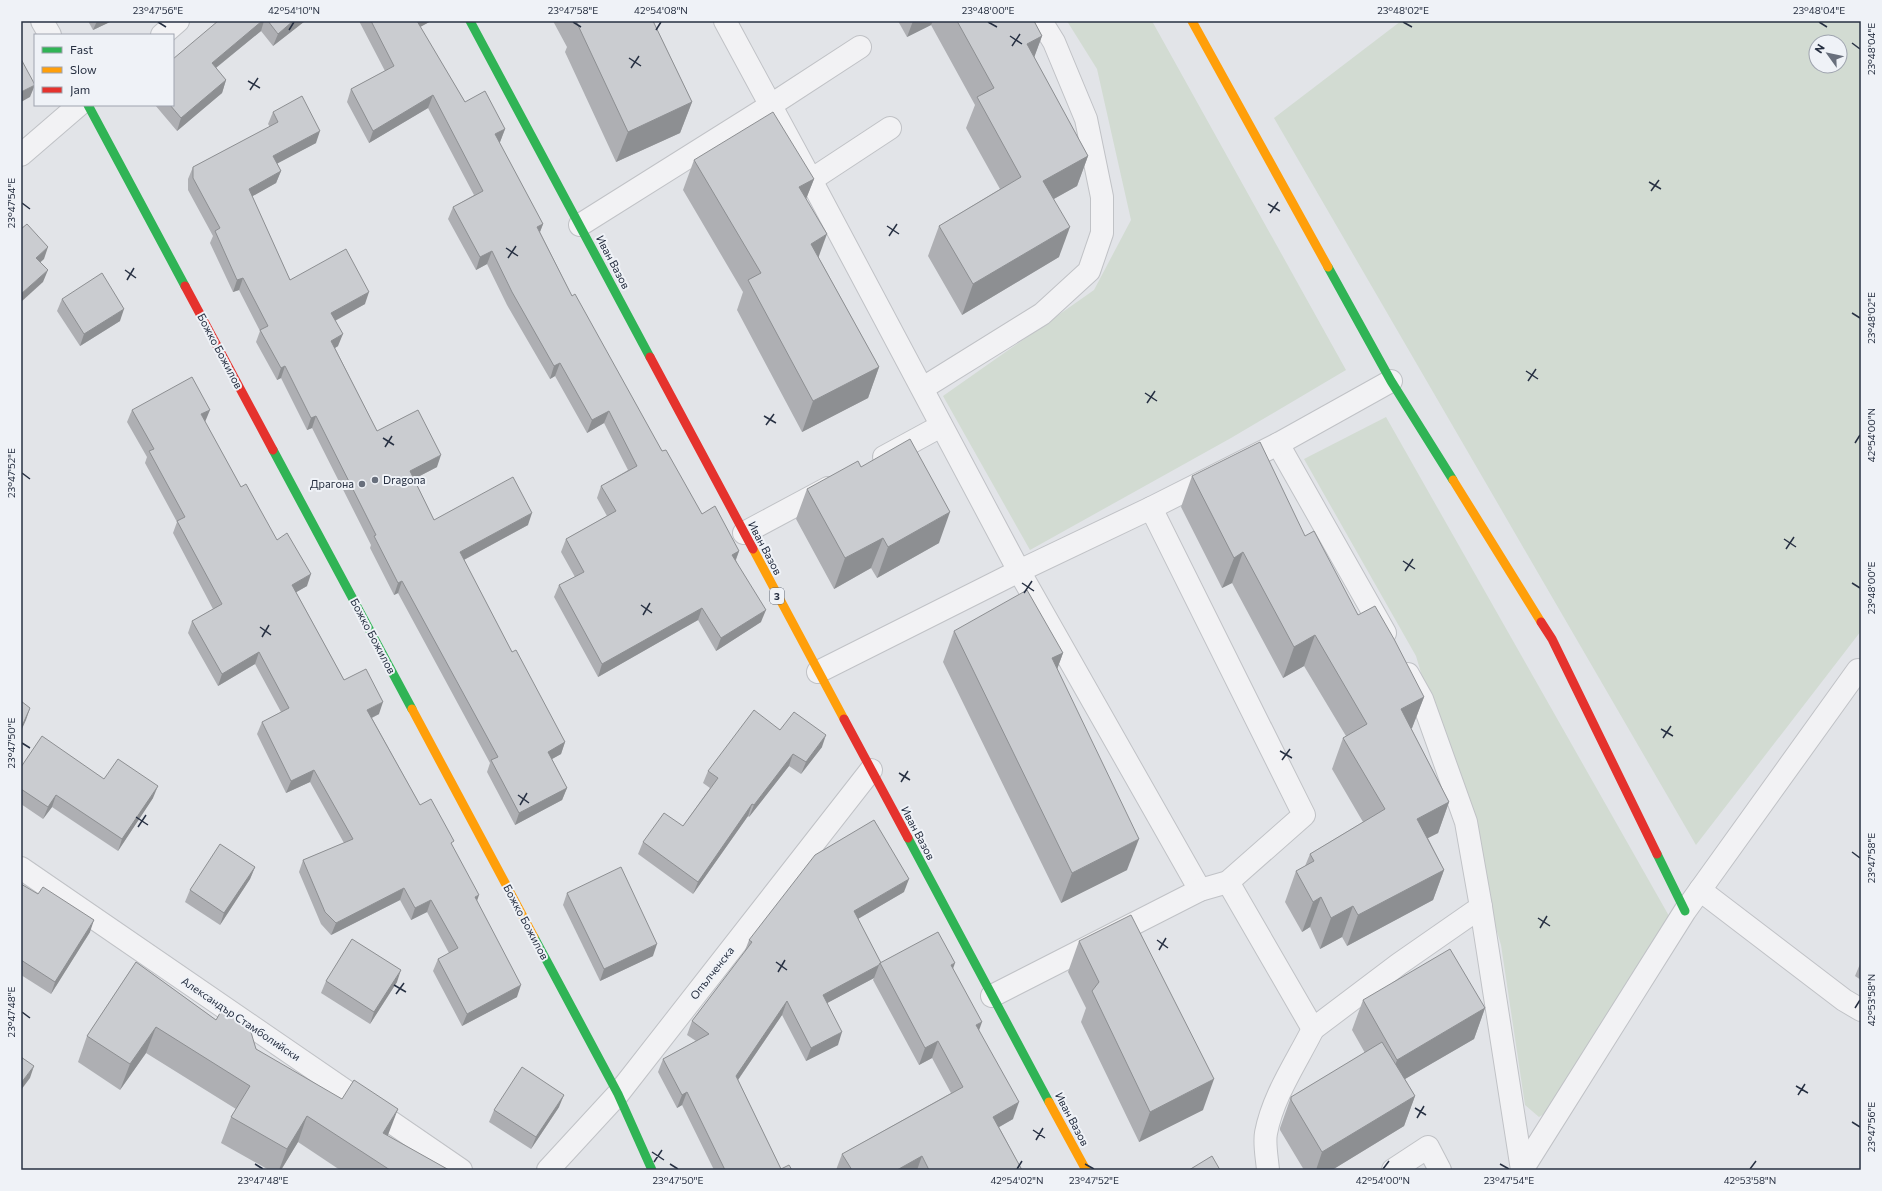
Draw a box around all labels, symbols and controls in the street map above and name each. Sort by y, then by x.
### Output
text: 23°47'56"E [133,4,183,16]
text: 42°54'10"N [268,4,320,16]
text: 23°47'58"E [548,4,598,16]
text: 42°54'08"N [634,4,688,16]
text: 23°48'00"E [962,4,1014,16]
text: 23°48'02"E [1377,4,1429,16]
text: 23°48'04"E [1793,4,1845,16]
text: 23°48'04"E [1865,23,1877,75]
legend [34,34,174,106]
north arrow [1808,34,1848,74]
text: N [1811,41,1827,55]
text: Fast [70,42,93,56]
text: Slow [70,62,97,76]
text: Jam [70,82,90,97]
text: 23°47'54"E [5,178,17,228]
street label: Иван Вазов [594,233,633,291]
text: 23°48'02"E [1865,292,1877,344]
street label: Божко Божилов [195,311,246,391]
text: 42°54'00"N [1865,408,1877,462]
text: 23°47'52"E [5,448,17,498]
place label: Dragona [383,473,426,486]
marker: Dragona [370,475,380,485]
place label: Драгона [310,477,354,490]
marker: Драгона [357,479,367,489]
street label: Иван Вазов [746,519,785,577]
text: 23°48'00"E [1865,562,1877,614]
road number: 3 [770,588,784,604]
street label: Божко Божилов [348,596,399,676]
text: 23°47'50"E [5,717,17,768]
street label: Иван Вазов [899,804,938,862]
text: 23°47'58"E [1865,833,1877,883]
street label: Божко Божилов [501,882,552,962]
street label: Опълченска [687,944,736,1002]
street label: Александър Стамболийски [179,974,303,1063]
text: 42°53'58"N [1865,974,1877,1026]
text: 23°47'48"E [5,987,17,1037]
street label: Иван Вазов [1053,1090,1092,1148]
text: 23°47'56"E [1865,1102,1877,1152]
text: 23°47'48"E [238,1174,288,1186]
text: 23°47'50"E [653,1174,704,1186]
text: 42°54'02"N [990,1174,1044,1186]
text: 23°47'52"E [1069,1174,1119,1186]
text: 42°54'00"N [1356,1174,1410,1186]
text: 23°47'54"E [1484,1174,1534,1186]
text: 42°53'58"N [1724,1174,1776,1186]

